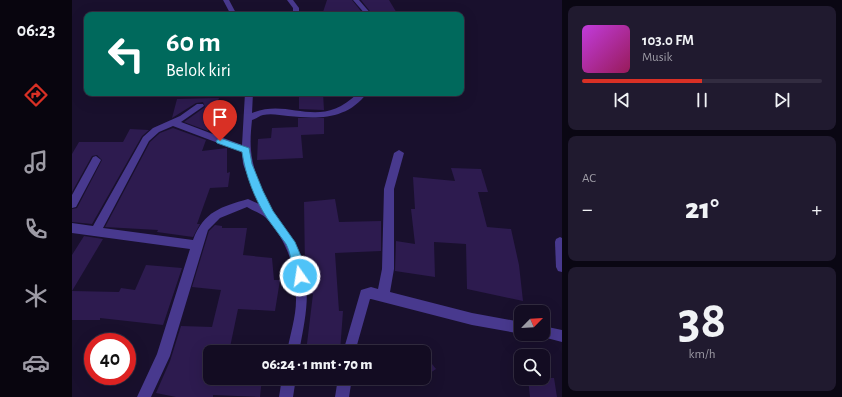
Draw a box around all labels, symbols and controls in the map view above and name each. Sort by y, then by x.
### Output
text: 06:23 [17,22,55,40]
icon: left [100,28,152,80]
text: 60 m [166,29,221,57]
text: 103.0 FM [642,33,694,48]
text: Musik [642,51,673,64]
text: Belok kiri [166,62,231,80]
icon: directions [22,81,50,109]
icon: previous [611,89,633,111]
icon: pause [691,89,713,111]
icon: next [771,89,793,111]
pin [203,100,237,141]
icon: arrive [209,106,231,128]
icon: music [22,148,50,176]
text: AC [582,172,596,185]
text: 21° [685,194,719,224]
text: − [582,198,593,220]
text: + [811,198,822,220]
icon: phone [22,215,50,243]
position arrow [279,255,321,297]
icon: climate [22,282,50,310]
text: 38 [678,295,726,347]
north arrow [514,305,550,341]
map controls [514,305,550,385]
speed limit sign: 40 [84,333,136,385]
text: km/h [689,348,715,361]
icon: car [22,349,50,377]
button: search [514,349,550,385]
text: 06:24 · 1 mnt · 70 m [262,357,372,372]

